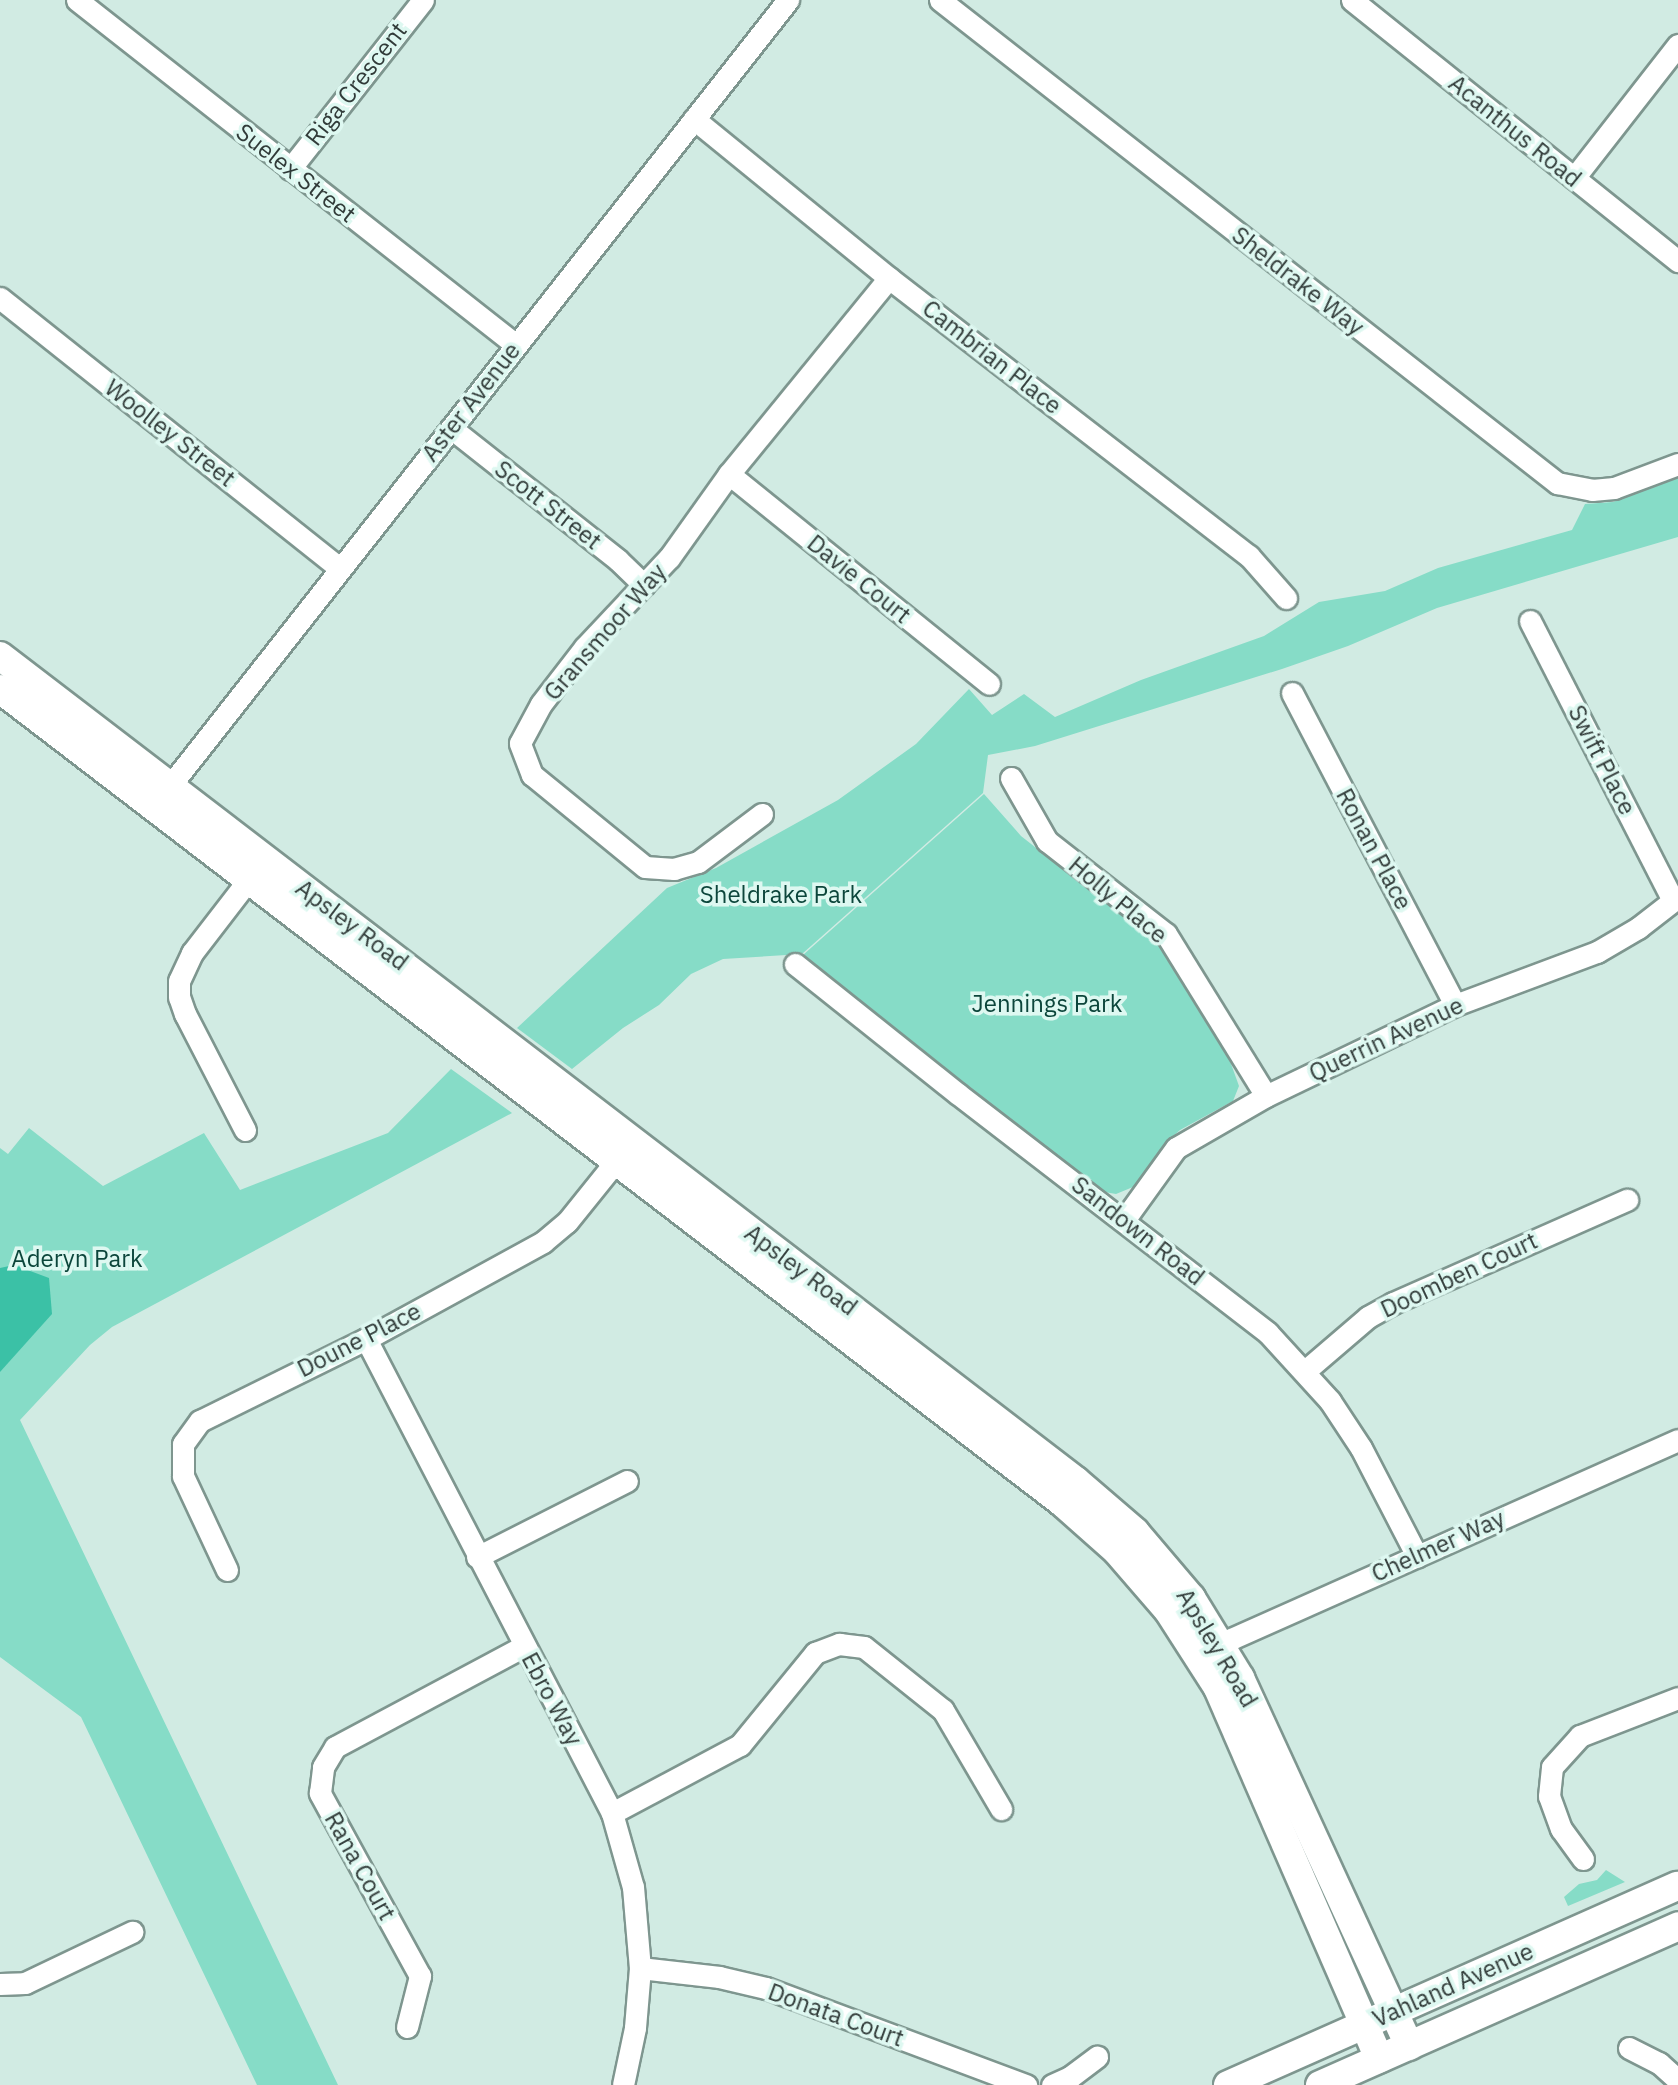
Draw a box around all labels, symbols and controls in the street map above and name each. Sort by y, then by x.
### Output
street label: Riga Crescent [299,17,413,151]
street label: Acanthus Road [1443,69,1587,193]
street label: Suelex Street [230,117,362,229]
street label: Sheldrake Way [1226,221,1370,341]
street label: Cambrian Place [917,294,1067,420]
street label: Aster Avenue [416,337,526,467]
street label: Woolley Street [99,373,241,493]
street label: Scott Street [489,454,607,556]
street label: Davie Court [801,529,917,629]
street label: Gransmoor Way [538,558,672,706]
street label: Swift Place [1562,700,1642,820]
street label: Ronan Place [1330,783,1418,915]
street label: Holly Place [1063,850,1173,950]
street label: Apsley Road [290,873,414,977]
park label: Sheldrake Park [700,881,862,909]
park label: Jennings Park [972,990,1122,1018]
street label: Querrin Avenue [1304,991,1468,1087]
street label: Sandown Road [1066,1170,1210,1292]
street label: Apsley Road [739,1218,863,1322]
street label: Doomben Court [1376,1226,1542,1324]
park label: Aderyn Park [11,1245,143,1273]
street label: Doune Place [292,1297,426,1383]
street label: Chelmer Way [1367,1504,1509,1588]
street label: Apsley Road [1170,1583,1264,1713]
street label: Ebro Way [515,1647,589,1751]
street label: Rana Court [318,1807,402,1925]
street label: Vahland Avenue [1368,1937,1538,2033]
street label: Donata Court [764,1977,908,2053]

